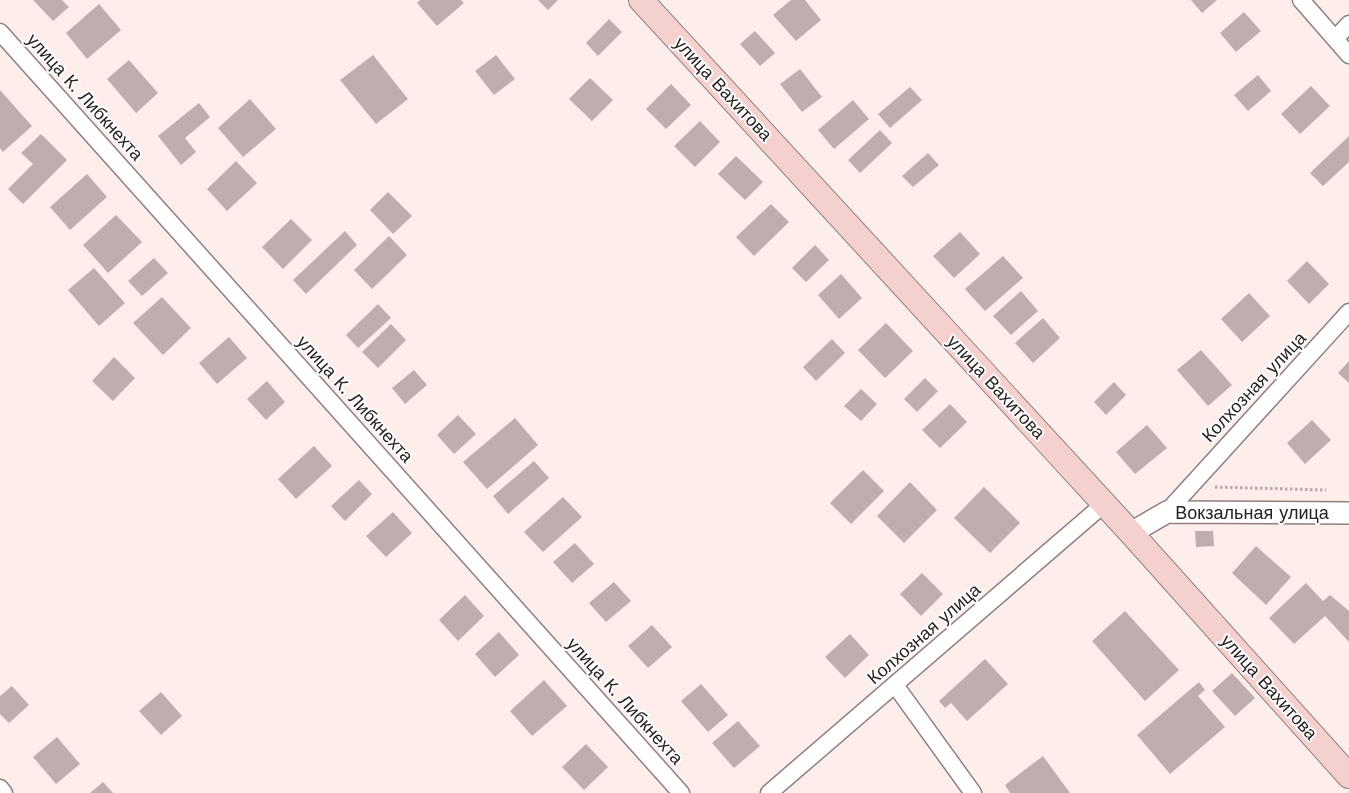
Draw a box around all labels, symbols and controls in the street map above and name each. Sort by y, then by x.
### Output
street label: улица К. Либкнехта [23,29,149,165]
street label: улица Вахитова [670,32,777,146]
street label: Колхозная улица [1197,327,1311,446]
street label: улица Вахитова [943,330,1050,444]
street label: улица К. Либкнехта [293,331,419,467]
street label: Вокзальная улица [1175,502,1330,523]
street label: Колхозная улица [863,578,985,688]
street label: улица Вахитова [1217,630,1323,744]
street label: улица К. Либкнехта [563,633,689,769]

